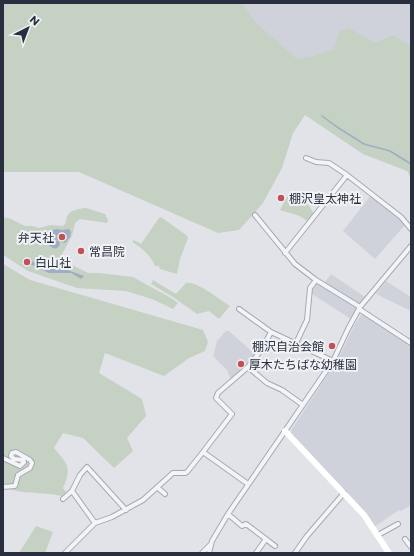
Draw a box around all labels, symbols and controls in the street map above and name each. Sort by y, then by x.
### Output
north arrow [8,8,48,48]
text: N [27,12,43,29]
place label: 棚沢皇太神社 [289,191,361,206]
marker: 棚沢皇太神社 [276,193,286,203]
place label: 弁天社 [18,230,54,245]
marker: 弁天社 [57,232,67,242]
place label: 常昌院 [89,244,125,259]
marker: 常昌院 [76,246,86,256]
place label: 白山社 [35,255,71,270]
marker: 白山社 [22,257,32,267]
place label: 棚沢自治会館 [252,339,324,354]
marker: 棚沢自治会館 [327,341,337,351]
place label: 厚木たちばな幼稚園 [249,357,357,372]
marker: 厚木たちばな幼稚園 [236,359,246,369]

